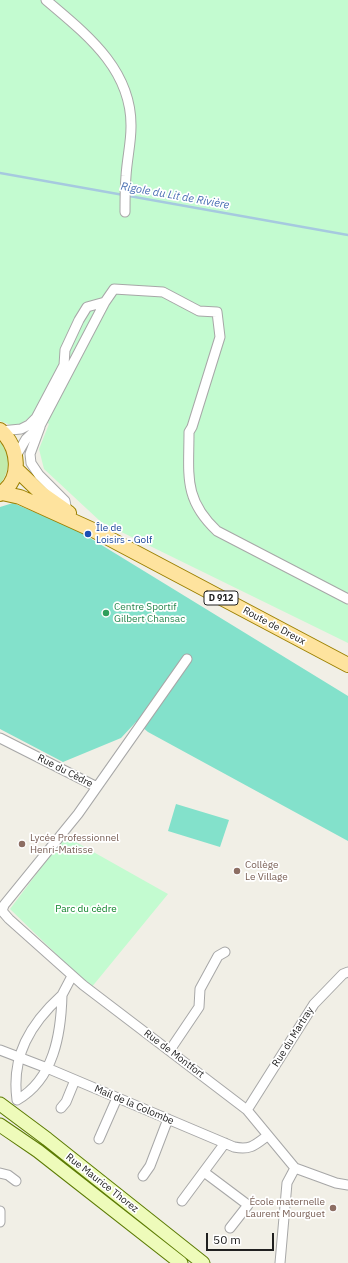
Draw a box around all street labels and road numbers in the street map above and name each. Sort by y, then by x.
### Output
road number: D 912 [204,591,238,605]
street label: Route de Dreux [241,604,307,648]
street label: Rue du Cèdre [35,752,95,790]
street label: Rue du Martray [270,1005,316,1069]
street label: Rue de Montfort [141,1027,207,1081]
street label: Mail de la Colombe [92,1083,176,1127]
street label: Rue Maurice Thorez [63,1151,141,1215]

